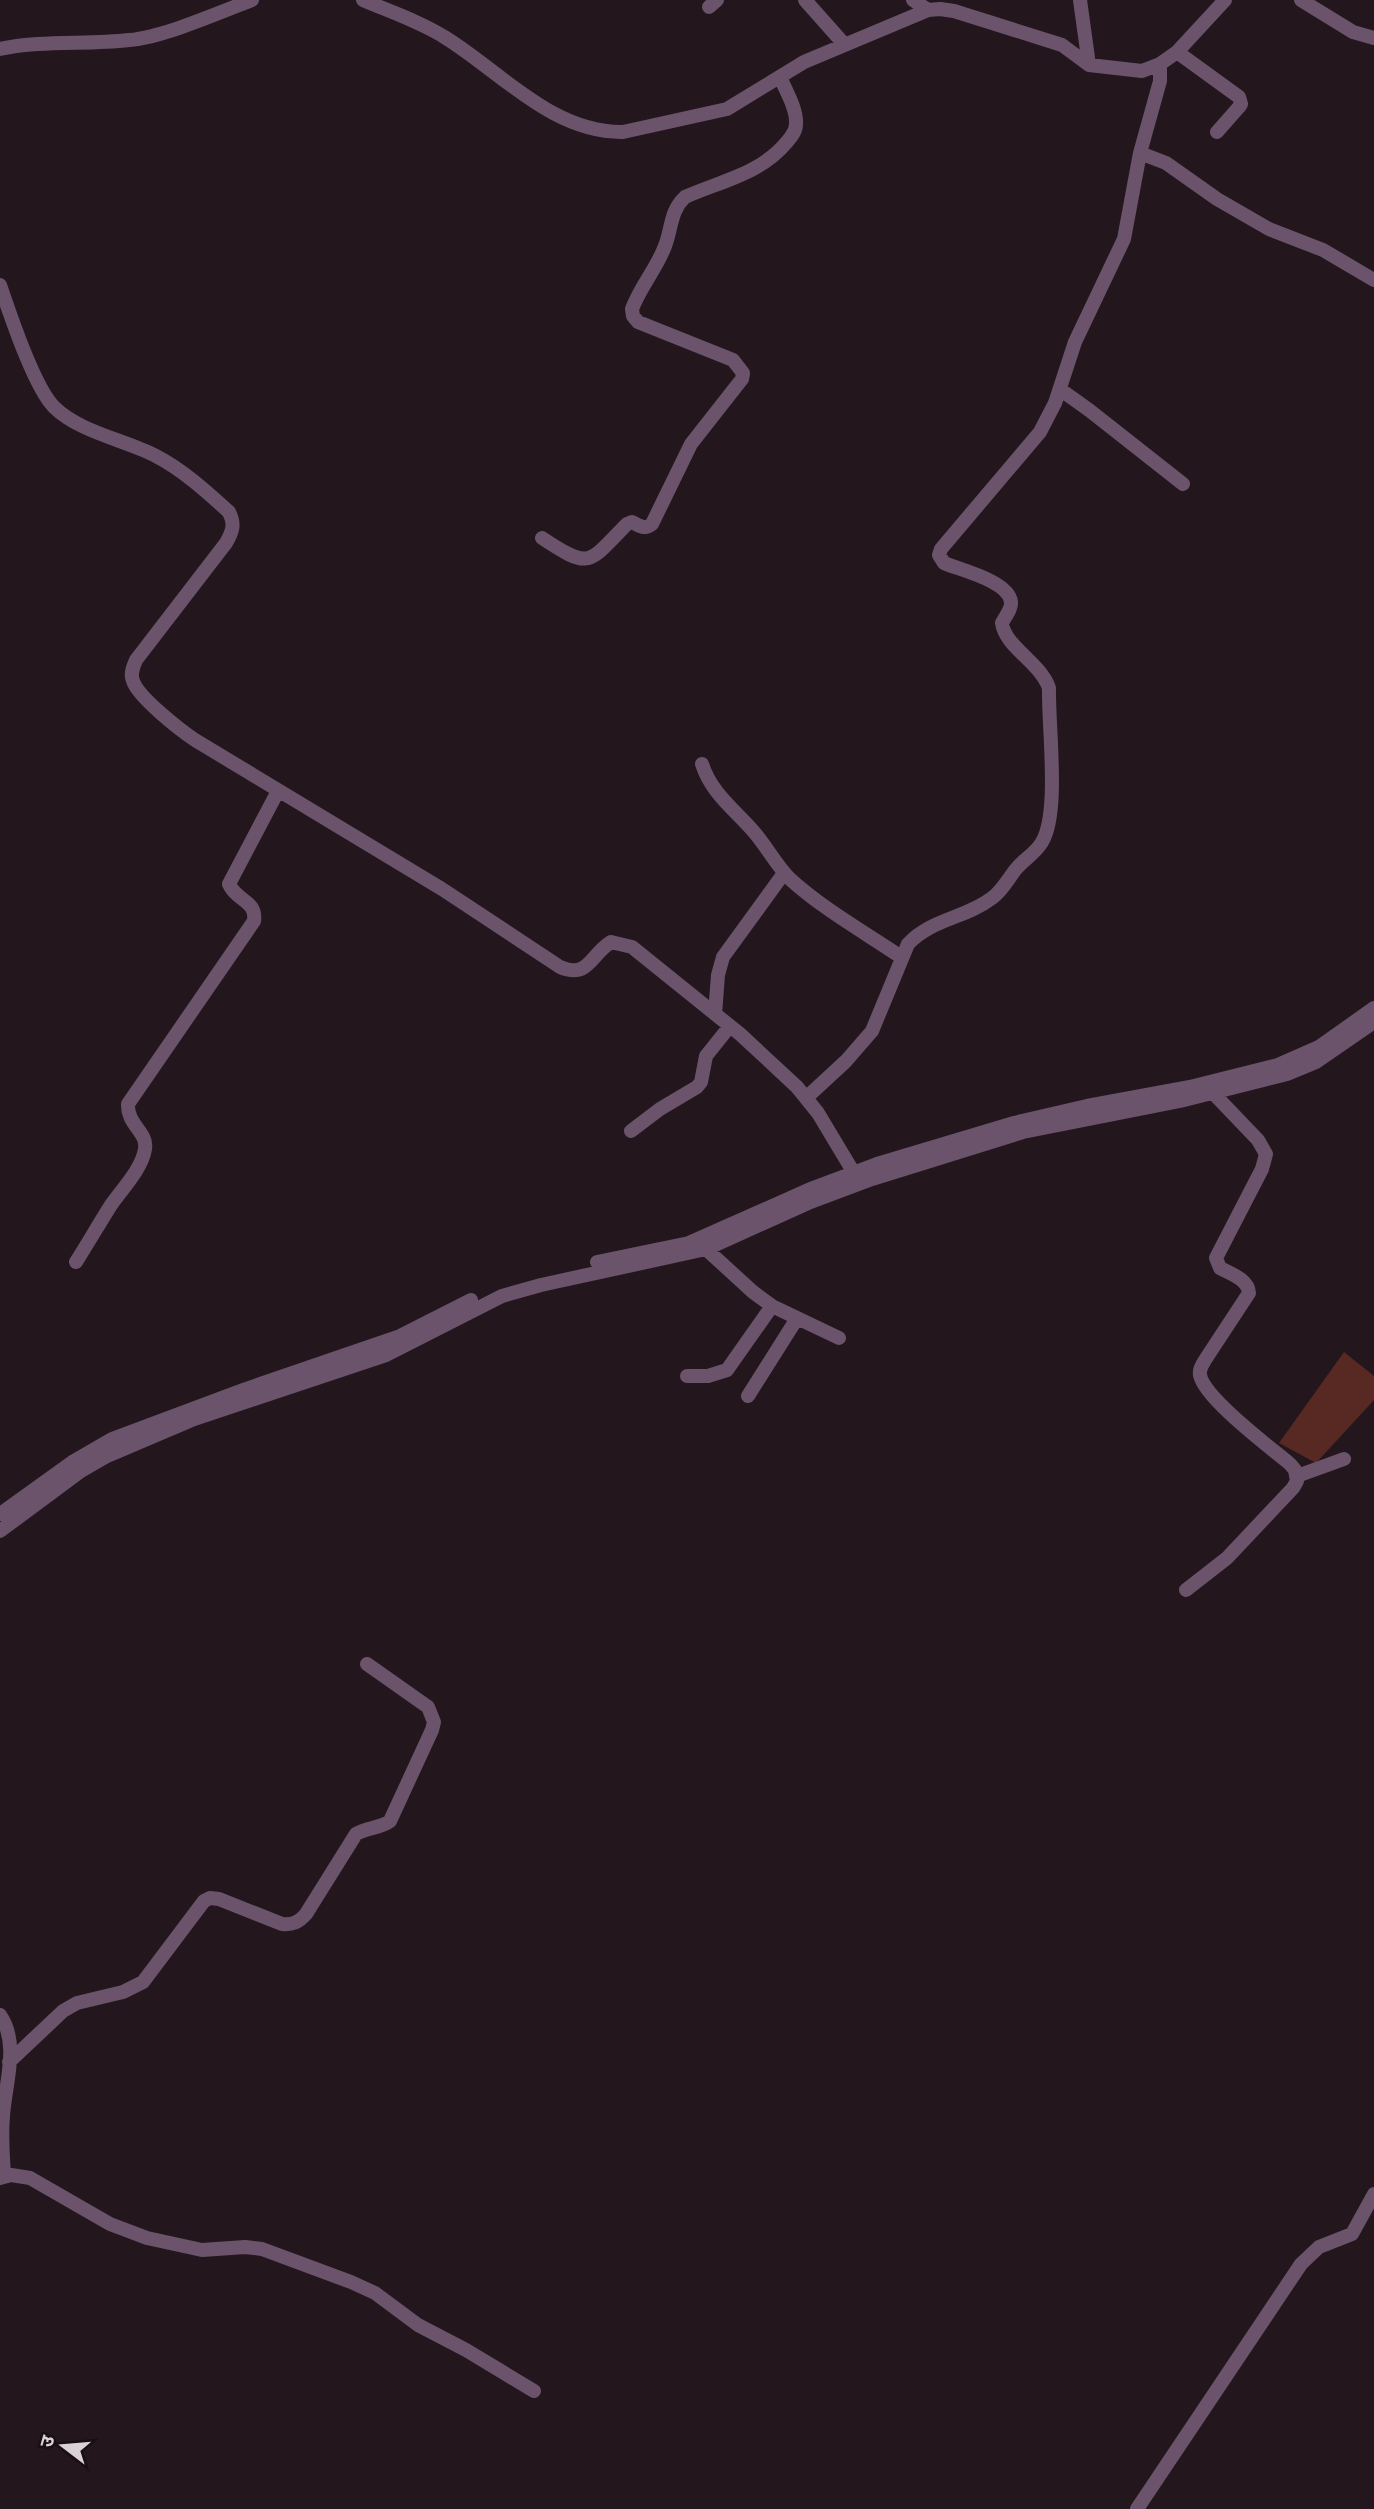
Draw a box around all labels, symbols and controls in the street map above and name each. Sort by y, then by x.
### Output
north arrow [28,2411,98,2481]
text: उ [33,2432,61,2450]

